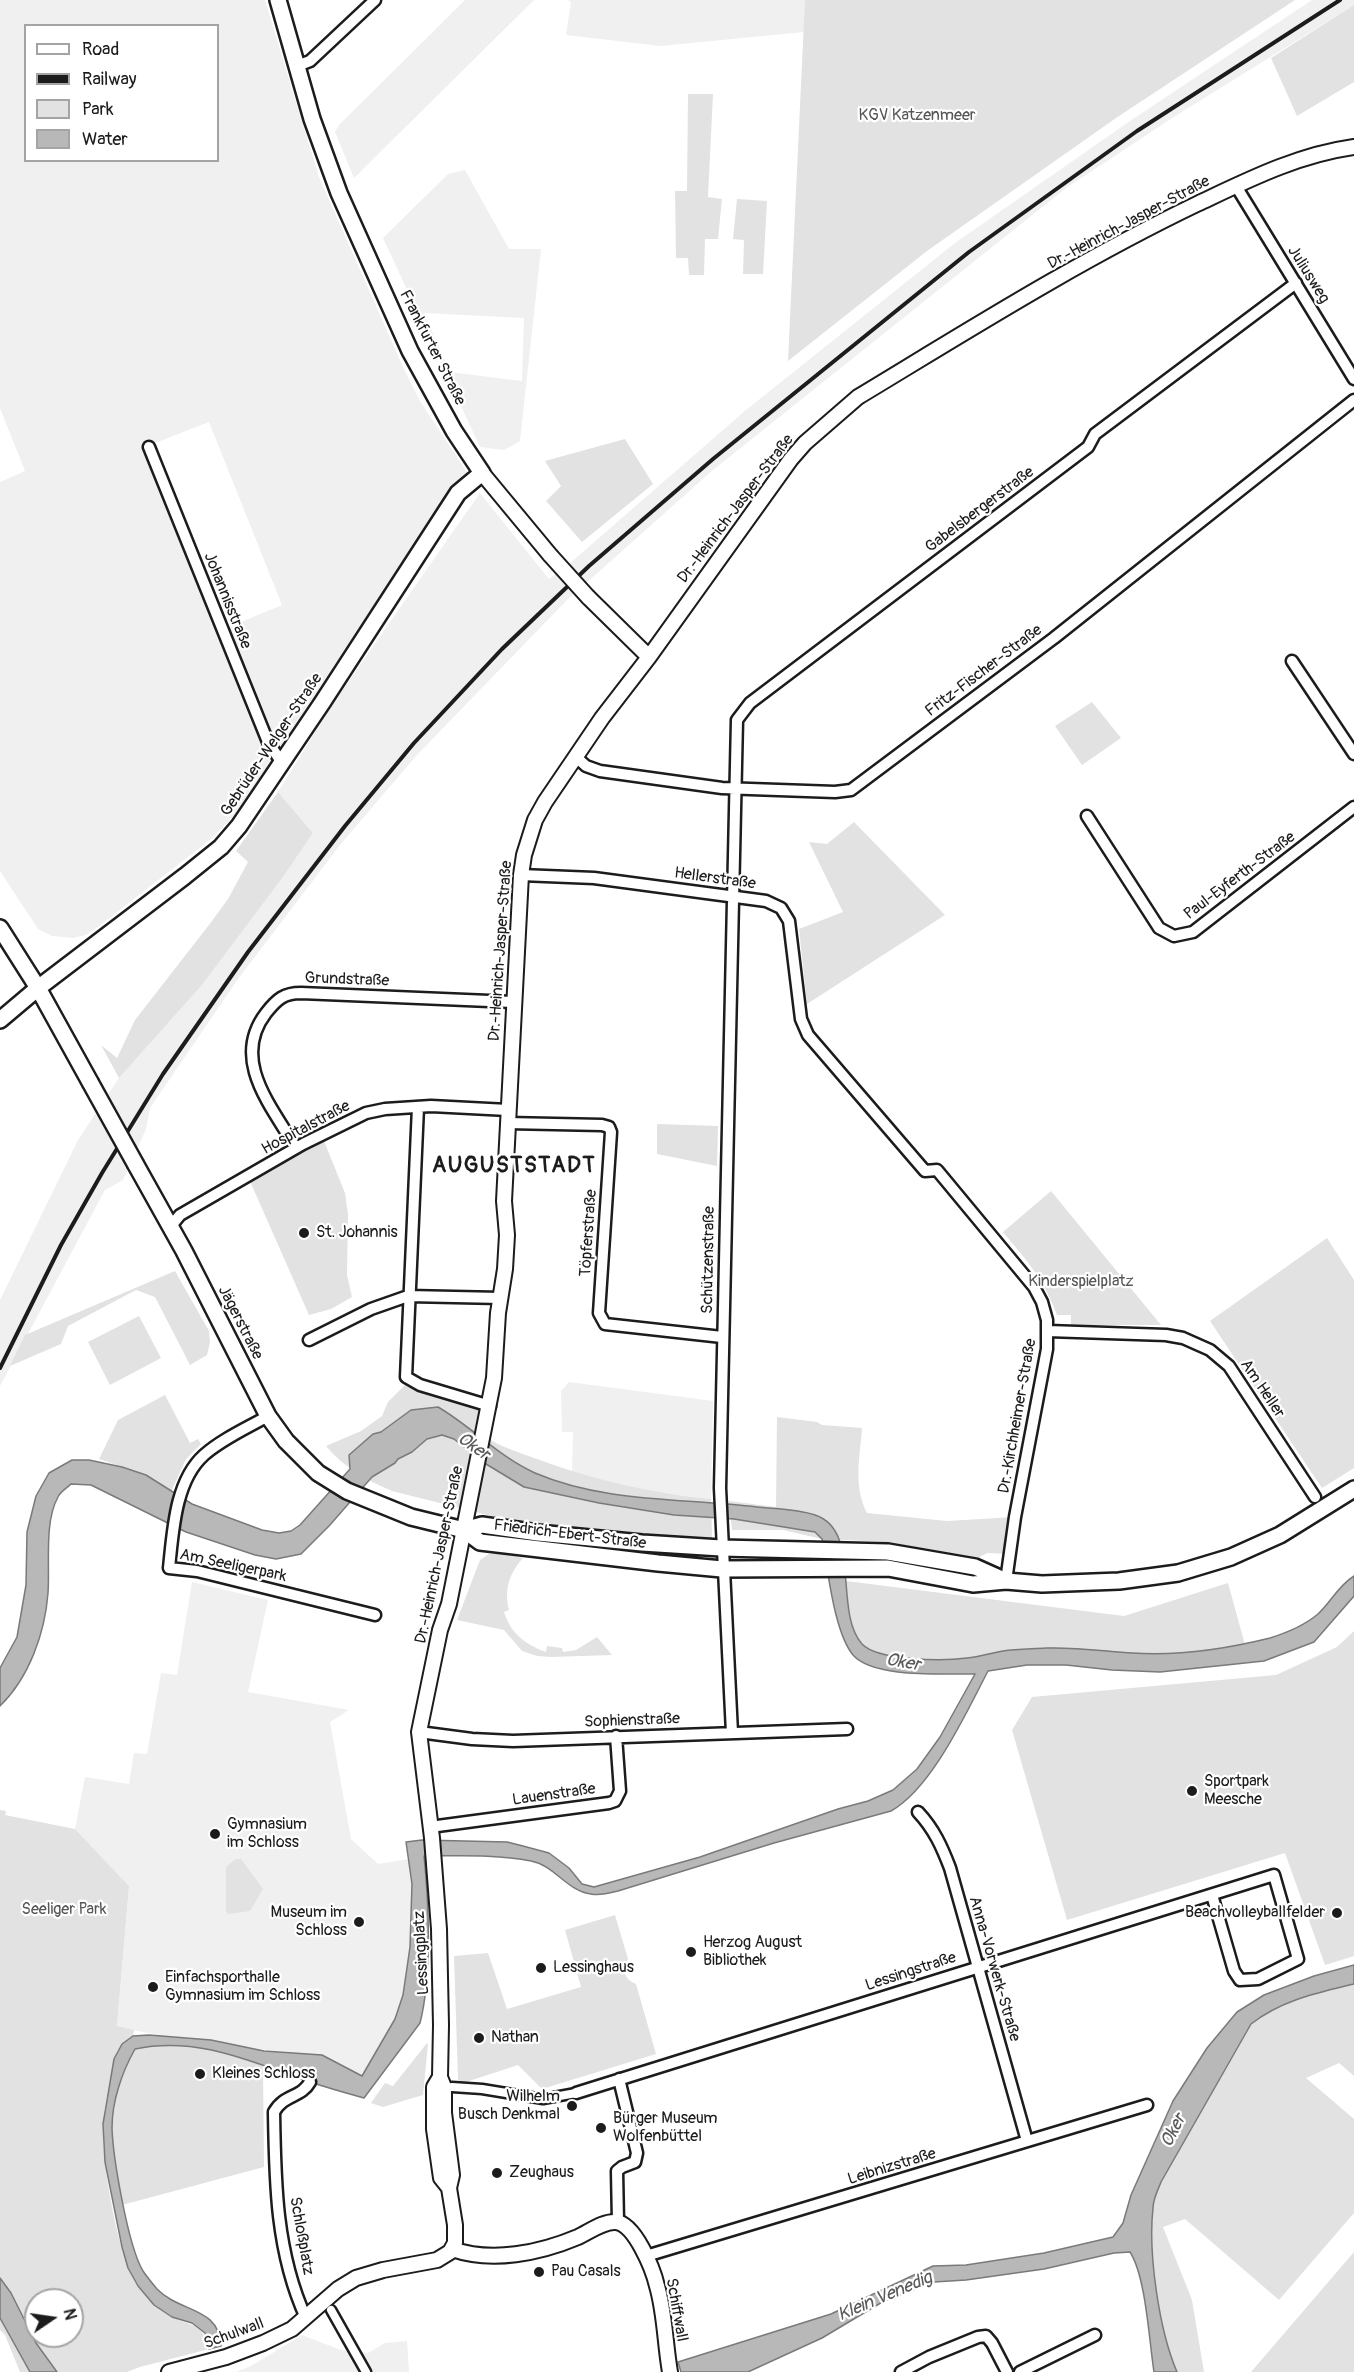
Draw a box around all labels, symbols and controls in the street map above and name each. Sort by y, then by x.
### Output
legend [24,24,219,162]
text: Road [82,38,119,61]
text: Railway [82,68,137,91]
text: Park [82,98,114,121]
park label: KGV Katzenmeer [858,106,976,126]
text: Water [82,128,128,151]
street label: Dr.-Heinrich-Jasper-Straße [1045,172,1213,274]
street label: Juliusweg [1283,243,1333,307]
street label: Frankfurter Straße [395,287,469,409]
street label: Dr.-Heinrich-Jasper-Straße [674,431,798,587]
street label: Gabelsbergerstraße [922,463,1038,557]
street label: Johannisstraße [199,550,255,652]
street label: Fritz-Fischer-Straße [922,621,1046,721]
street label: Gebrüder-Welger-Straße [217,670,327,820]
street label: Paul-Eyferth-Straße [1180,828,1300,924]
street label: Dr.-Heinrich-Jasper-Straße [485,860,517,1042]
street label: Hellerstraße [673,864,757,894]
street label: Grundstraße [304,969,390,991]
street label: Hospitalstraße [259,1097,353,1159]
district label: AUGUSTSTADT [432,1153,596,1179]
street label: Töpferstraße [576,1189,602,1277]
street label: Schützenstraße [698,1206,720,1314]
place label: St. Johannis [316,1223,398,1243]
marker: St. Johannis [297,1226,311,1240]
park label: Kinderspielplatz [1028,1272,1134,1292]
street label: Jägerstraße [213,1283,267,1363]
street label: Dr.-Kirchheimer-Straße [995,1337,1041,1495]
street label: Am Heller [1235,1356,1289,1422]
water label: Oker [453,1428,493,1466]
street label: Dr.-Heinrich-Jasper-Straße [412,1464,468,1646]
street label: Friedrich-Ebert-Straße [493,1516,647,1554]
street label: Am Seeligerpark [178,1545,288,1587]
water label: Oker [884,1649,922,1677]
street label: Sophienstraße [584,1710,680,1732]
place label: Sportpark Meesche [1204,1772,1269,1810]
street label: Lauenstraße [511,1780,597,1810]
marker: Sportpark Meesche [1185,1784,1199,1798]
place label: Gymnasium im Schloss [227,1815,307,1853]
marker: Gymnasium im Schloss [208,1827,222,1841]
street label: Anna-Vorwerk-Straße [964,1894,1024,2044]
park label: Seeliger Park [22,1900,106,1920]
place label: Museum im Schloss [270,1903,347,1941]
place label: Beachvolleyballfelder [1185,1903,1325,1923]
marker: Beachvolleyballfelder [1330,1906,1344,1920]
street label: Lessingplatz [410,1910,434,1996]
marker: Museum im Schloss [352,1915,366,1929]
place label: Herzog August Bibliothek [703,1933,802,1971]
marker: Herzog August Bibliothek [684,1945,698,1959]
street label: Lessingstraße [863,1948,959,1996]
place label: Lessinghaus [553,1958,634,1978]
marker: Lessinghaus [534,1961,548,1975]
place label: Einfachsporthalle Gymnasium im Schloss [165,1968,320,2006]
marker: Einfachsporthalle Gymnasium im Schloss [146,1980,160,1994]
place label: Nathan [491,2028,539,2048]
marker: Nathan [472,2031,486,2045]
place label: Kleines Schloss [212,2064,315,2084]
marker: Kleines Schloss [193,2067,207,2081]
place label: Wilhelm Busch Denkmal [458,2087,560,2125]
marker: Wilhelm Busch Denkmal [565,2099,579,2113]
place label: Bürger Museum Wolfenbüttel [613,2109,718,2147]
water label: Oker [1157,2111,1191,2151]
marker: Bürger Museum Wolfenbüttel [594,2121,608,2135]
street label: Leibnizstraße [846,2144,938,2190]
place label: Zeughaus [509,2163,574,2183]
marker: Zeughaus [490,2166,504,2180]
street label: Schloßplatz [285,2195,317,2277]
place label: Pau Casals [551,2262,621,2282]
marker: Pau Casals [532,2265,546,2279]
water label: Klein Venedig [834,2267,936,2327]
street label: Schiffwall [661,2277,691,2343]
north arrow [24,2288,84,2348]
text: N [59,2307,81,2322]
street label: Schulwall [201,2314,267,2354]

